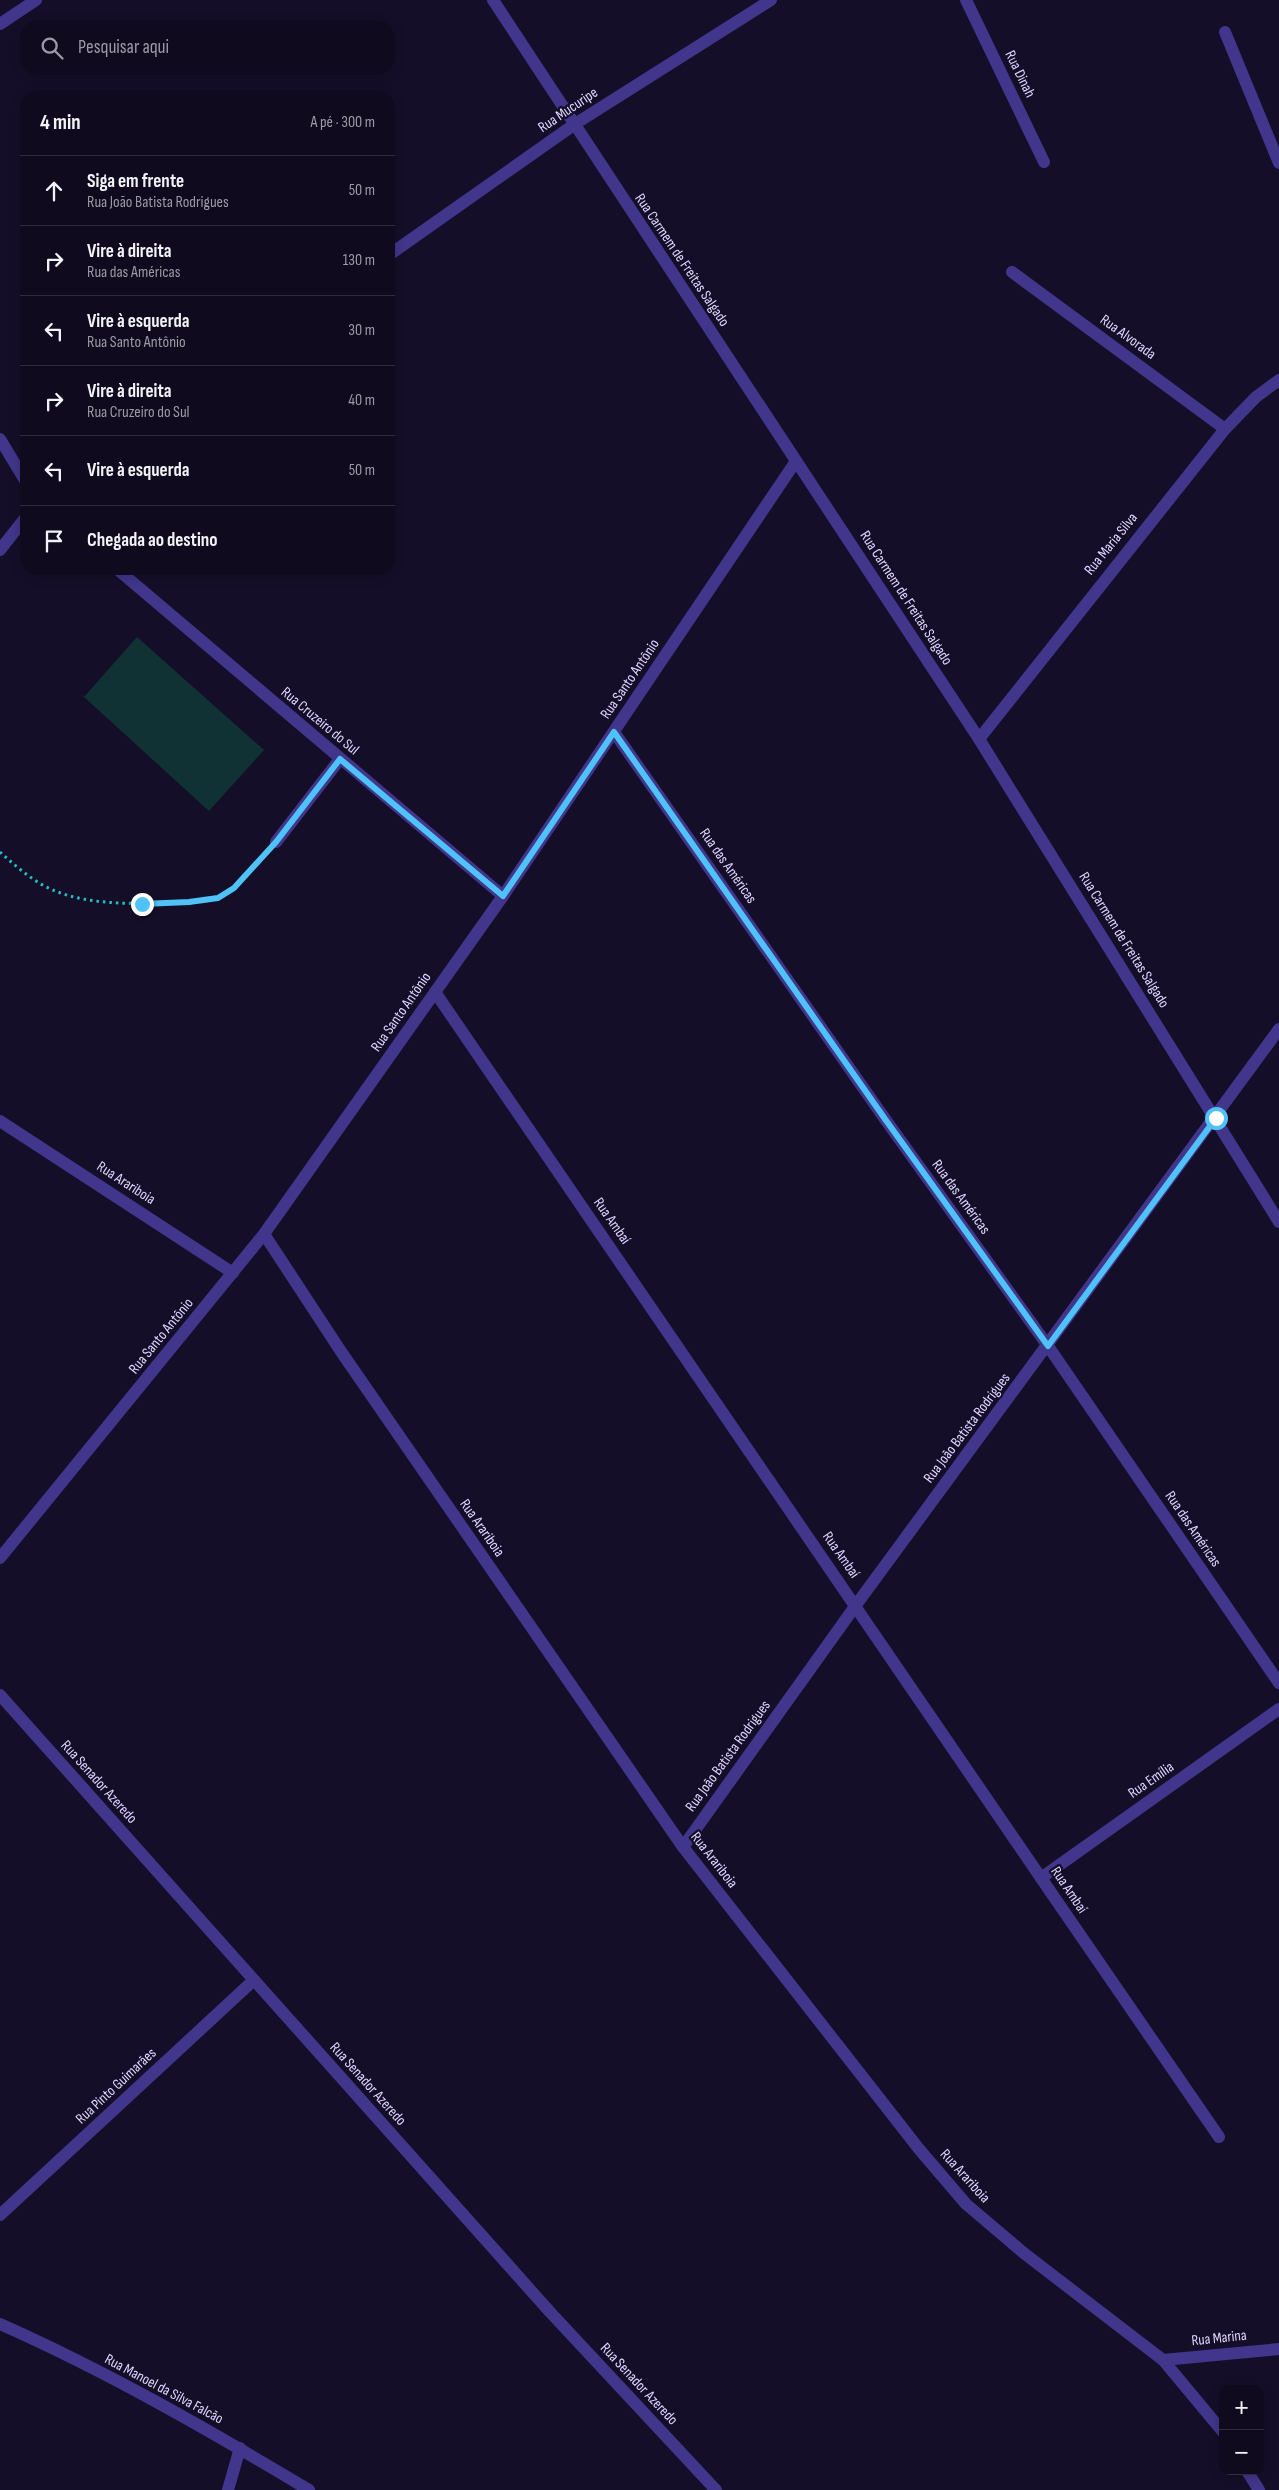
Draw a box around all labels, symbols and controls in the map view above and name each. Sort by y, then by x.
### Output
search box [20,20,395,75]
icon: search [38,34,66,62]
text: Pesquisar aqui [78,36,169,59]
street label: Rua Dinah [1000,47,1040,101]
street label: Rua Mucuripe [534,83,602,137]
text: 4 min [40,110,81,135]
text: A pé · 300 m [310,113,375,132]
text: Siga em frente [87,170,184,193]
icon: ahead [40,177,68,205]
text: 50 m [349,181,375,200]
street label: Rua Carmem de Freitas Salgado [630,190,734,330]
text: Rua João Batista Rodrigues [87,193,229,212]
text: Vire à direita [87,240,171,263]
icon: right [40,247,68,275]
text: 130 m [343,251,375,270]
text: Rua das Américas [87,263,180,282]
text: Vire à esquerda [87,310,189,333]
street label: Rua Alvorada [1096,310,1160,364]
icon: left [40,317,68,345]
text: 30 m [348,321,375,340]
text: Rua Santo Antônio [87,333,186,352]
text: Vire à direita [87,380,171,403]
icon: right [40,387,68,415]
text: 40 m [348,391,375,410]
text: Rua Cruzeiro do Sul [87,403,190,422]
icon: left [40,457,68,485]
text: Vire à esquerda [87,459,189,482]
text: 50 m [349,461,375,480]
street label: Rua Maria Silva [1080,509,1142,579]
icon: arrive [40,527,68,555]
street label: Rua Carmem de Freitas Salgado [855,527,957,669]
text: Chegada ao destino [87,529,217,552]
street label: Rua Santo Antônio [596,635,664,723]
street label: Rua Cruzeiro do Sul [277,683,363,759]
street label: Rua das Américas [695,825,761,907]
street label: Rua Carmem de Freitas Salgado [1074,869,1174,1011]
route end [131,893,154,916]
street label: Rua Santo Antônio [367,969,435,1055]
route start [1205,1107,1228,1130]
street label: Rua das Américas [928,1156,994,1238]
street label: Rua Arariboia [93,1157,159,1209]
street label: Rua Ambaí [589,1194,635,1248]
street label: Rua Santo Antônio [125,1294,197,1378]
street label: Rua João Batista Rodrigues [919,1369,1015,1487]
street label: Rua das Américas [1161,1487,1225,1571]
street label: Rua Arariboia [455,1496,509,1561]
street label: Rua Ambaí [818,1528,864,1582]
street label: Rua João Batista Rodrigues [681,1697,775,1815]
street label: Rua Senador Azeredo [57,1736,141,1828]
street label: Rua Emília [1124,1757,1178,1803]
street label: Rua Arariboia [686,1828,742,1892]
street label: Rua Ambaí [1046,1863,1092,1917]
street label: Rua Senador Azeredo [326,2038,410,2130]
street label: Rua Pinto Guimarães [72,2044,160,2128]
street label: Rua Arariboia [936,2145,994,2207]
street label: Rua Marina [1190,2326,1248,2350]
street label: Rua Senador Azeredo [596,2339,682,2429]
street label: Rua Manoel da Silva Falcão [101,2350,227,2428]
map controls [1219,2385,1264,2475]
button: + [1219,2385,1264,2430]
button: − [1219,2430,1264,2475]

